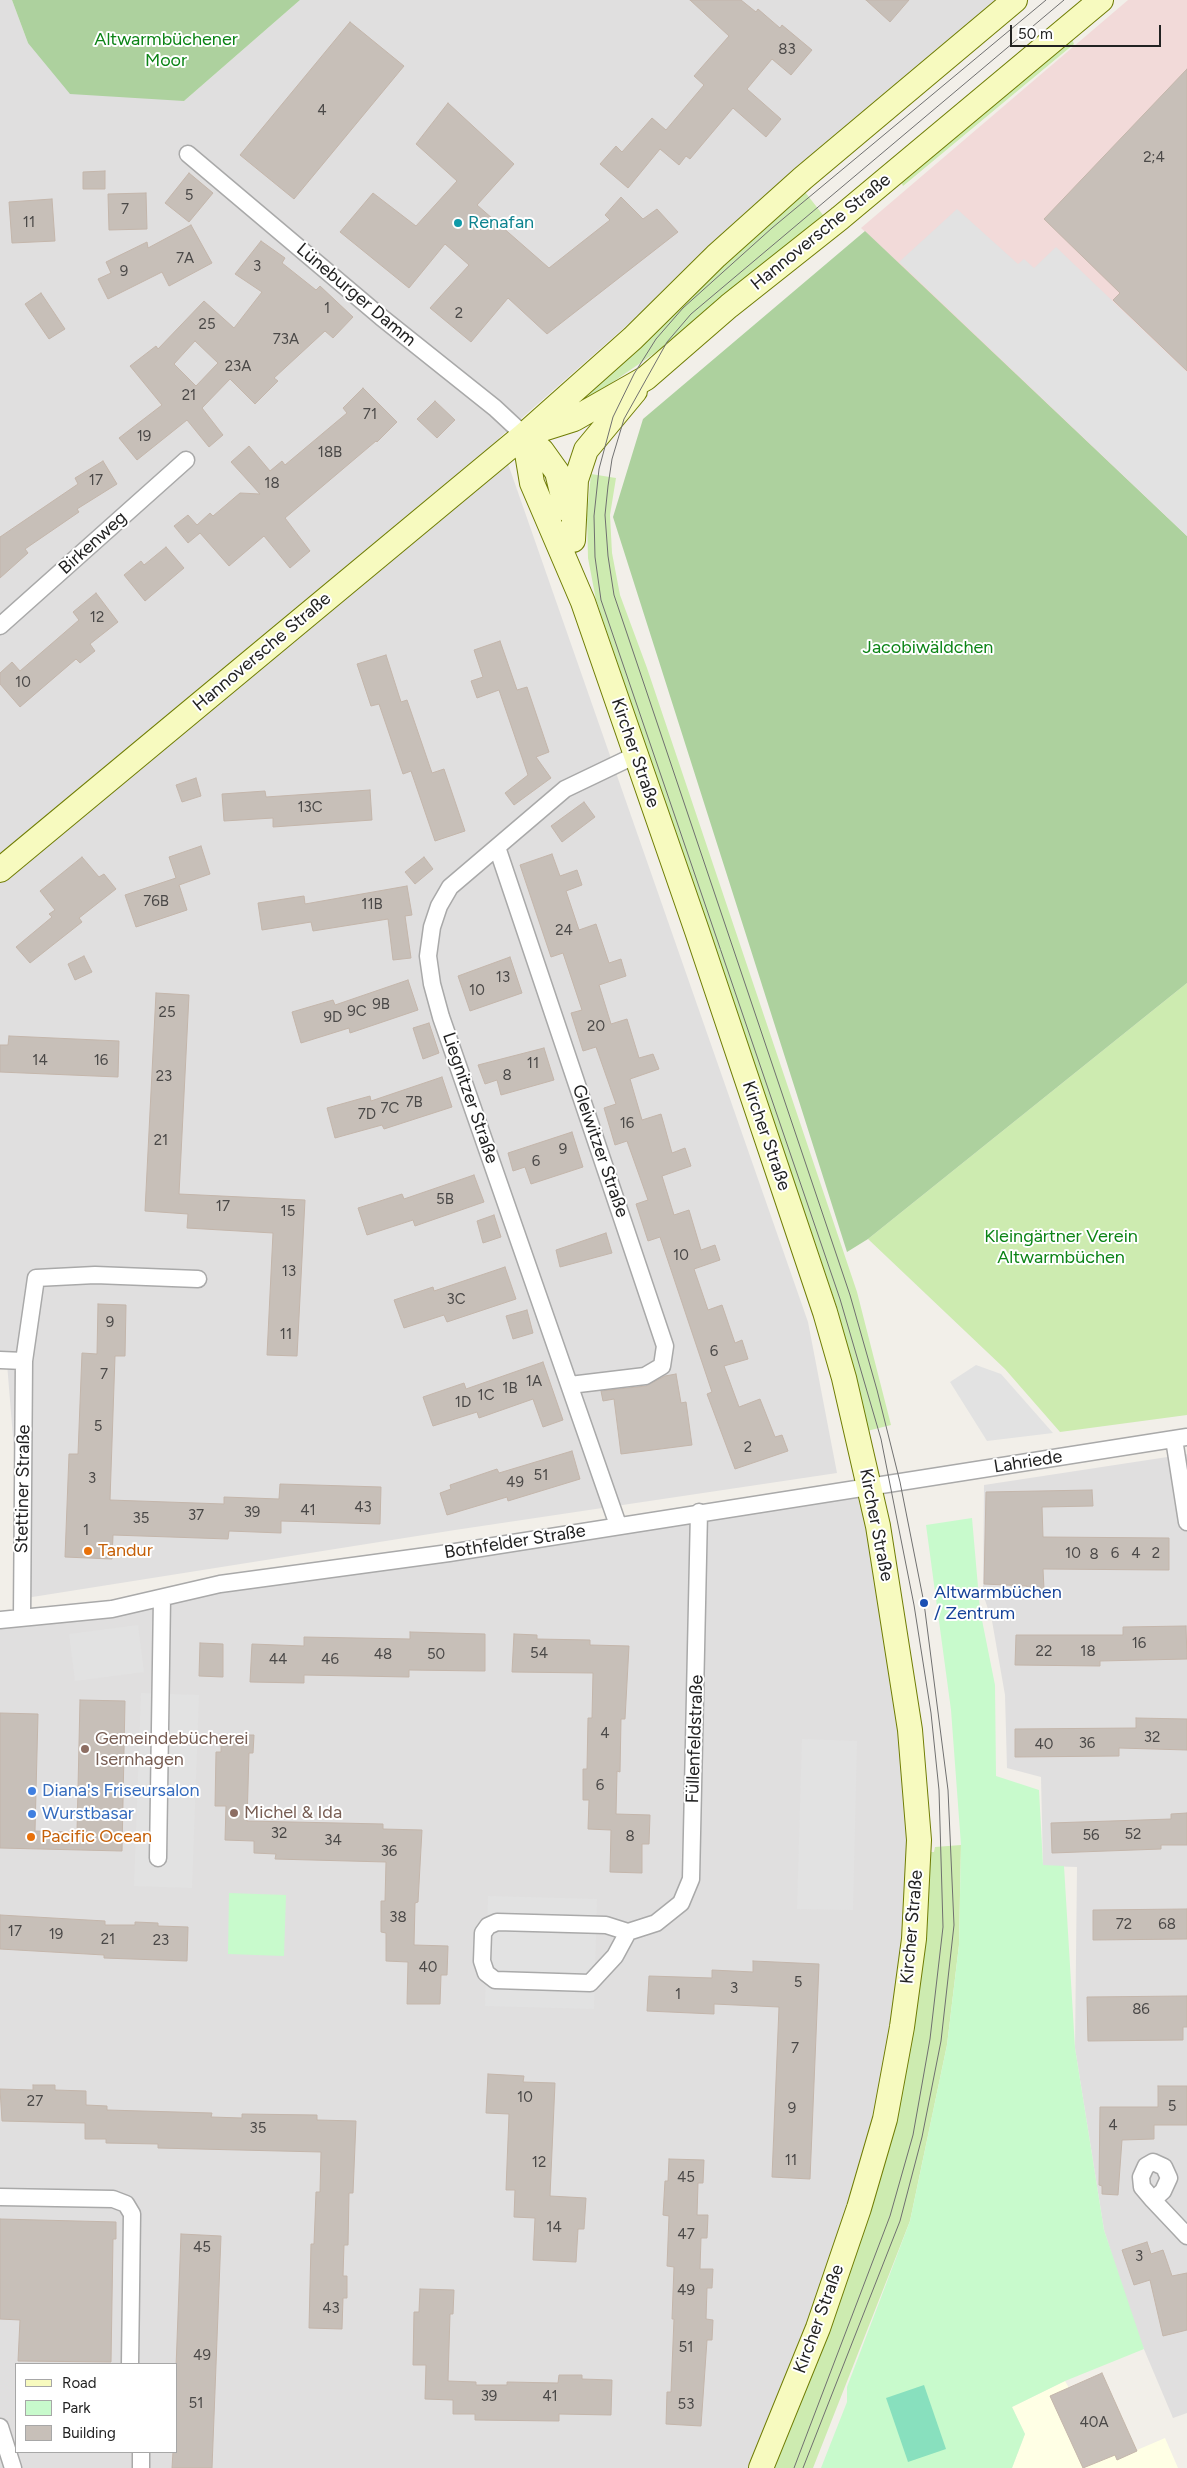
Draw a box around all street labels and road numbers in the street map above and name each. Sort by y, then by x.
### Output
street label: Hannoversche Straße [747,169,895,295]
street label: Lüneburger Damm [292,239,420,351]
street label: Birkenweg [55,507,131,579]
street label: Hannoversche Straße [189,588,335,716]
street label: Kircher Straße [606,695,664,811]
street label: Liegnitzer Straße [437,1030,503,1166]
street label: Kircher Straße [737,1078,795,1194]
street label: Gleiwitzer Straße [567,1082,633,1220]
street label: Stettiner Straße [11,1424,35,1554]
street label: Lahriede [992,1446,1064,1478]
street label: Kircher Straße [854,1467,898,1583]
street label: Bothfelder Straße [443,1520,587,1564]
street label: Füllenfeldstraße [682,1674,708,1804]
street label: Kircher Straße [896,1869,928,1985]
street label: Kircher Straße [789,2262,849,2376]

